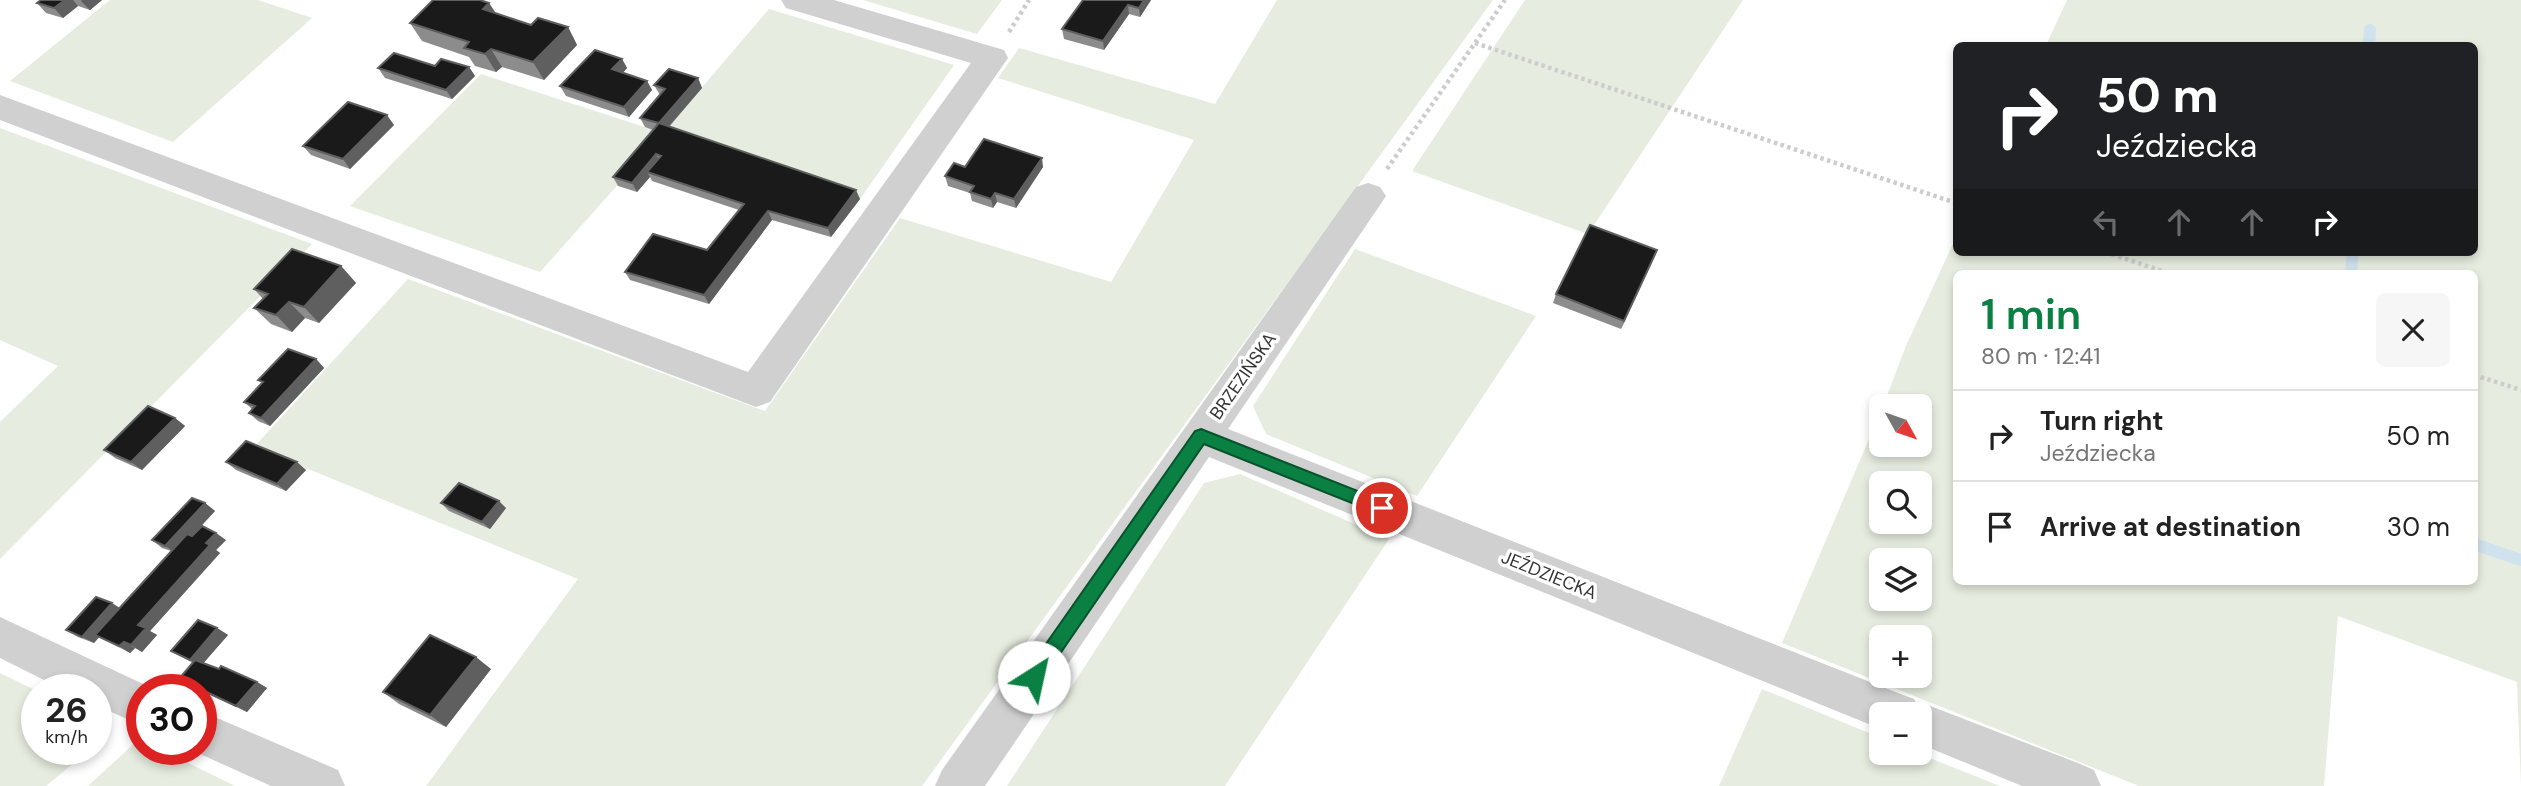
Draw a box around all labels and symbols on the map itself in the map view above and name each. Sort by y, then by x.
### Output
street label: BRZEZIŃSKA [1204,328,1282,424]
north arrow [1869,394,1932,457]
pin [1352,478,1412,538]
street label: JEŹDZIECKA [1498,545,1600,605]
position arrow [997,640,1071,714]
speed limit sign: 30 [126,674,217,765]

